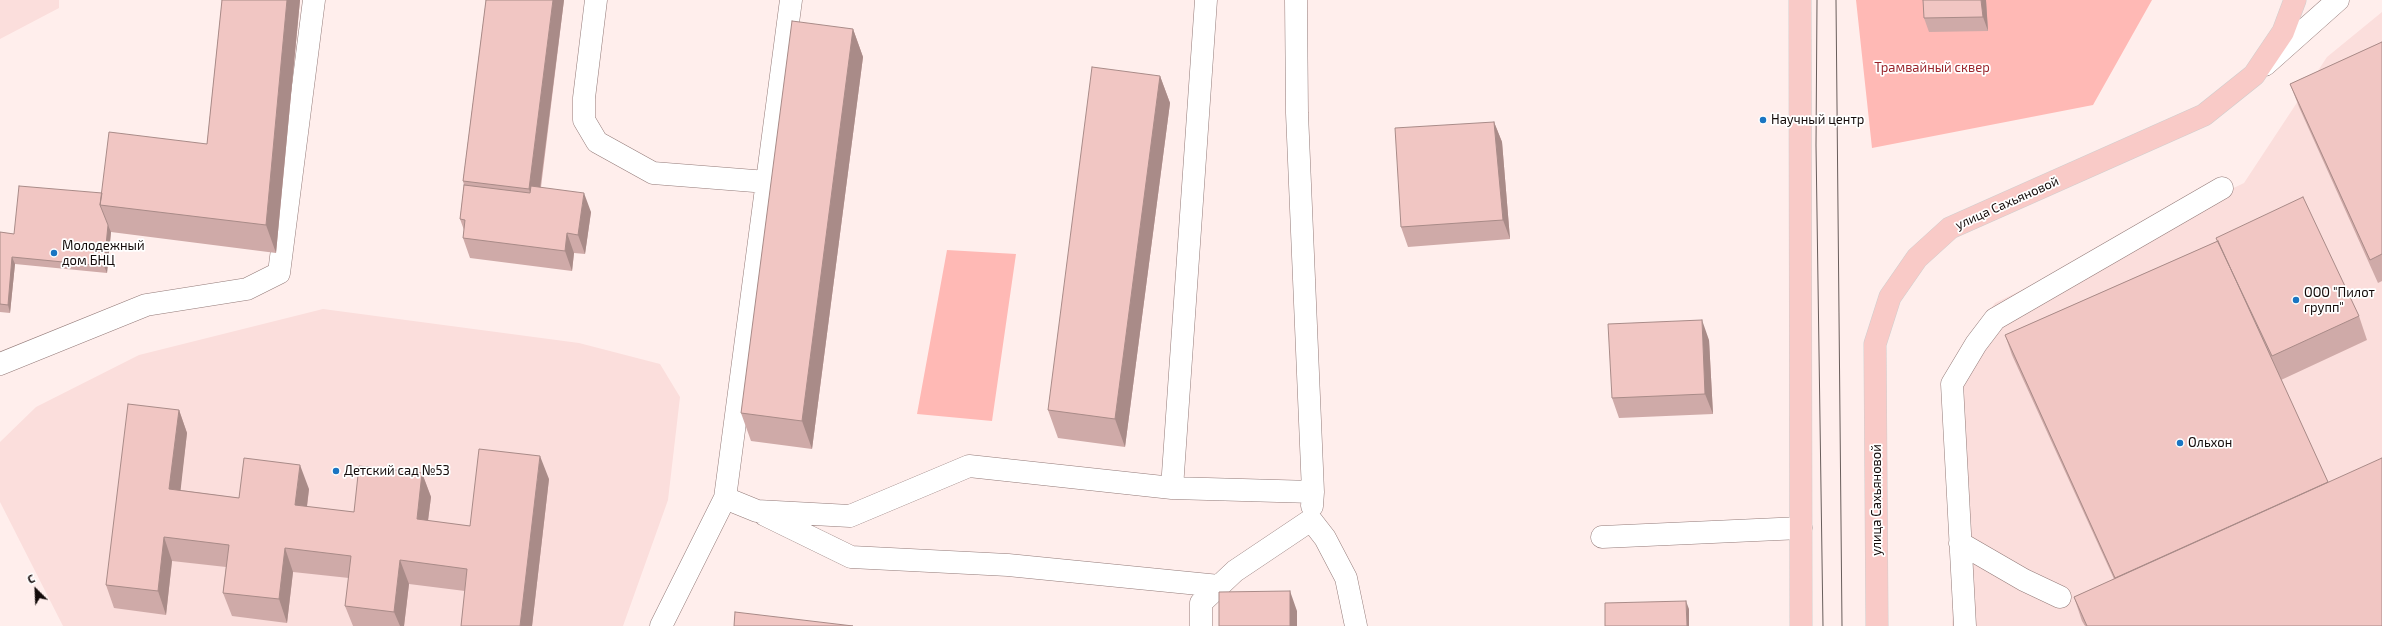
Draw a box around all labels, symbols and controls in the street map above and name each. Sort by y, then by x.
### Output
park label: Трамвайный сквер [1874,60,1990,76]
place label: Научный центр [1771,112,1864,128]
marker: Научный центр [1758,115,1768,125]
street label: улица Сахьяновой [1953,173,2061,233]
place label: Молодежный дом БНЦ [62,238,145,269]
marker: Молодежный дом БНЦ [49,248,59,258]
place label: ООО "Пилот групп" [2304,285,2375,316]
marker: ООО "Пилот групп" [2291,295,2301,305]
place label: Ольхон [2188,435,2232,451]
marker: Ольхон [2175,438,2185,448]
street label: улица Сахьяновой [1869,444,1885,556]
place label: Детский сад №53 [344,463,450,479]
marker: Детский сад №53 [331,466,341,476]
north arrow [16,570,56,610]
text: С [25,571,37,586]

